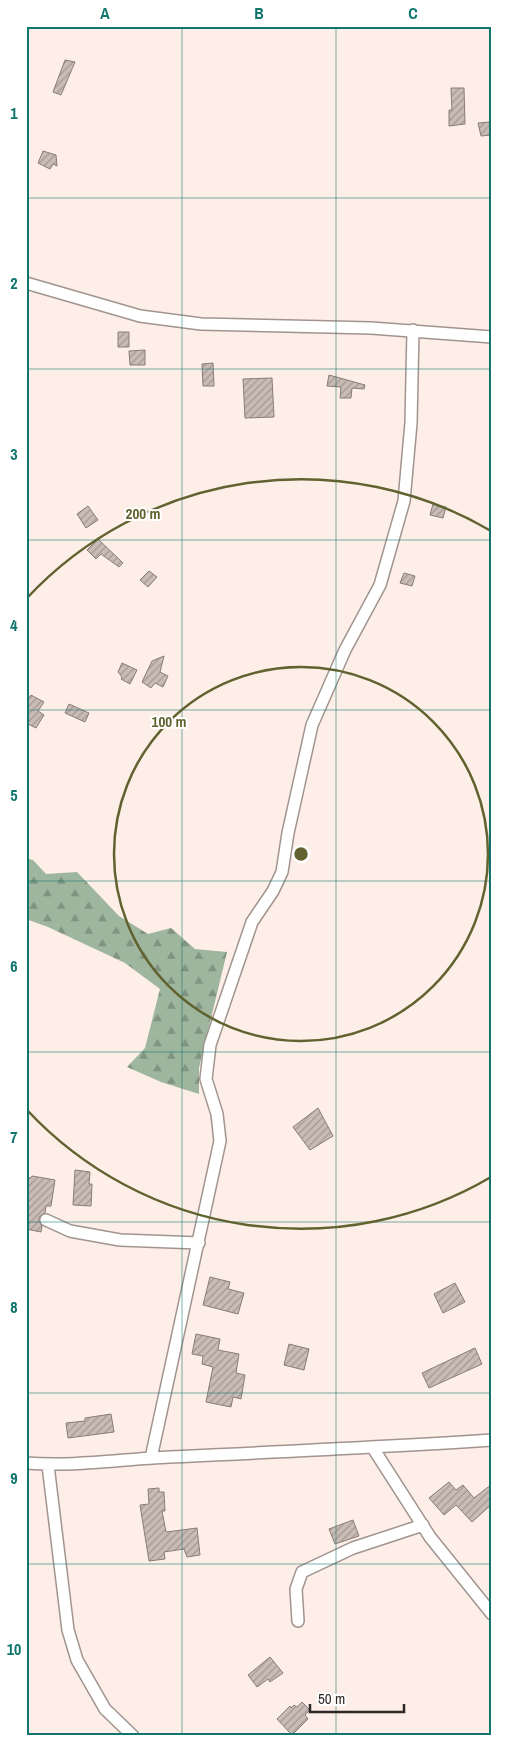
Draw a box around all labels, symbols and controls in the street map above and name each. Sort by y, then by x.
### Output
text: A [100,2,110,24]
text: B [254,2,264,24]
text: C [408,2,418,24]
text: 1 [10,102,18,124]
text: 2 [10,272,18,294]
text: 3 [10,443,18,465]
text: 200 m [126,503,160,524]
text: 4 [10,614,18,636]
text: 100 m [152,711,186,732]
text: 5 [10,784,18,806]
centre of rings [292,845,310,863]
text: 6 [10,955,18,977]
text: 7 [10,1126,18,1148]
text: 8 [10,1296,18,1318]
text: 9 [10,1467,18,1489]
text: 10 [7,1638,21,1660]
scale bar [310,1682,404,1714]
text: 50 m [318,1688,345,1709]

